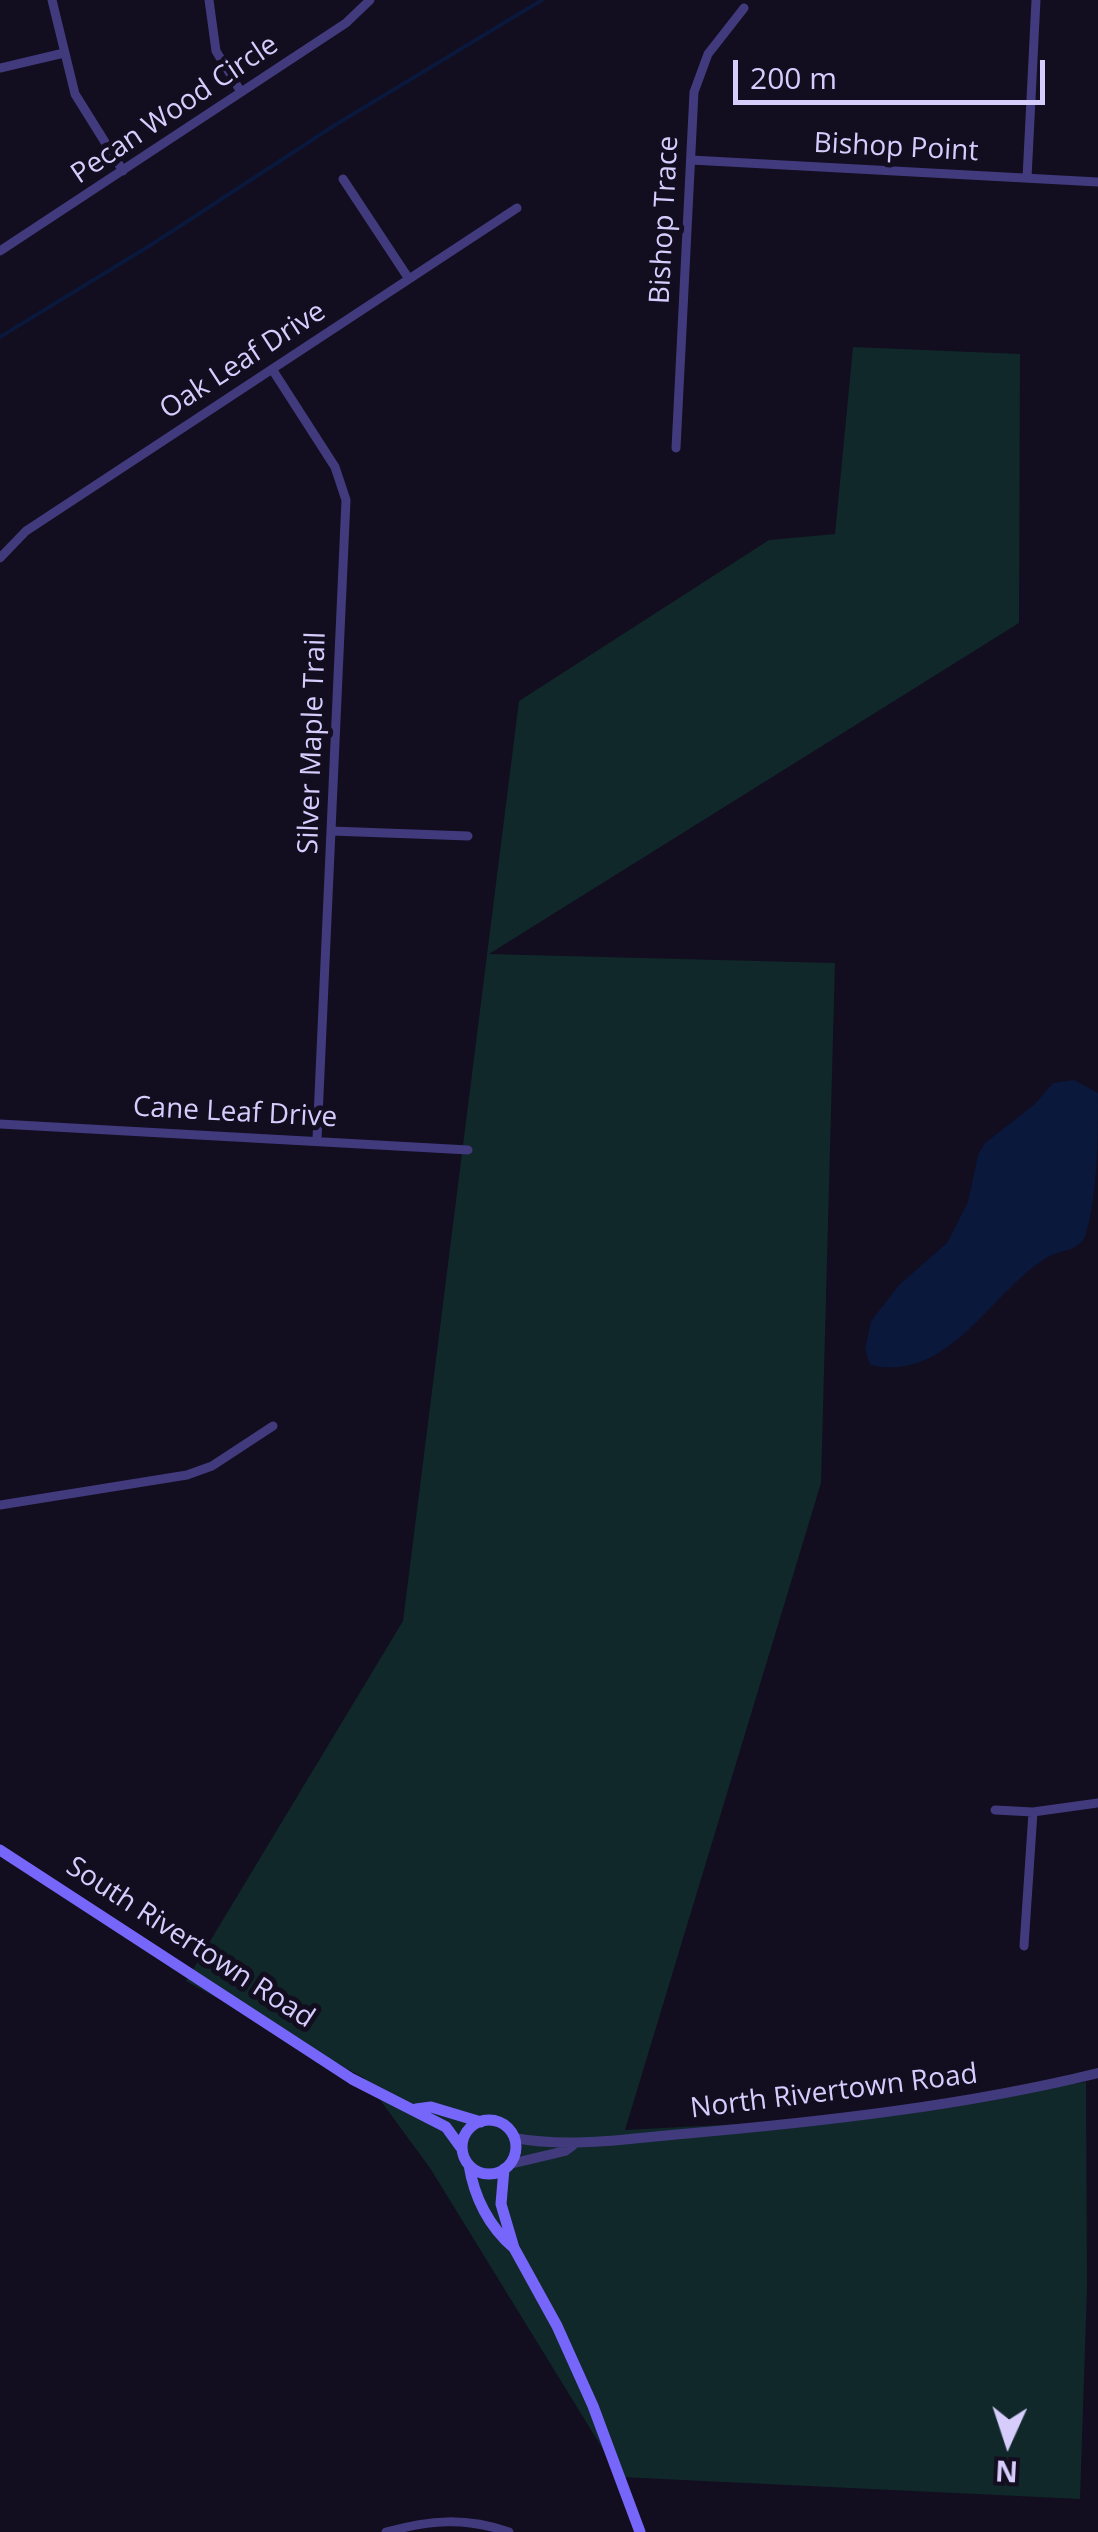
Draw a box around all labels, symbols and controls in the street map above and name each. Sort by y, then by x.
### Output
street label: Pecan Wood Circle [65,28,285,192]
scale bar [738,40,1050,102]
text: 200 m [750,57,837,98]
street label: Bishop Point [813,127,979,169]
street label: Bishop Trace [644,135,686,305]
street label: Oak Leaf Drive [154,295,332,427]
street label: Silver Maple Trail [292,631,334,855]
street label: Cane Leaf Drive [132,1091,338,1135]
street label: South Rivertown Road [60,1850,320,2036]
street label: North Rivertown Road [688,2058,980,2126]
north arrow [958,2392,1058,2492]
text: N [994,2452,1019,2492]

